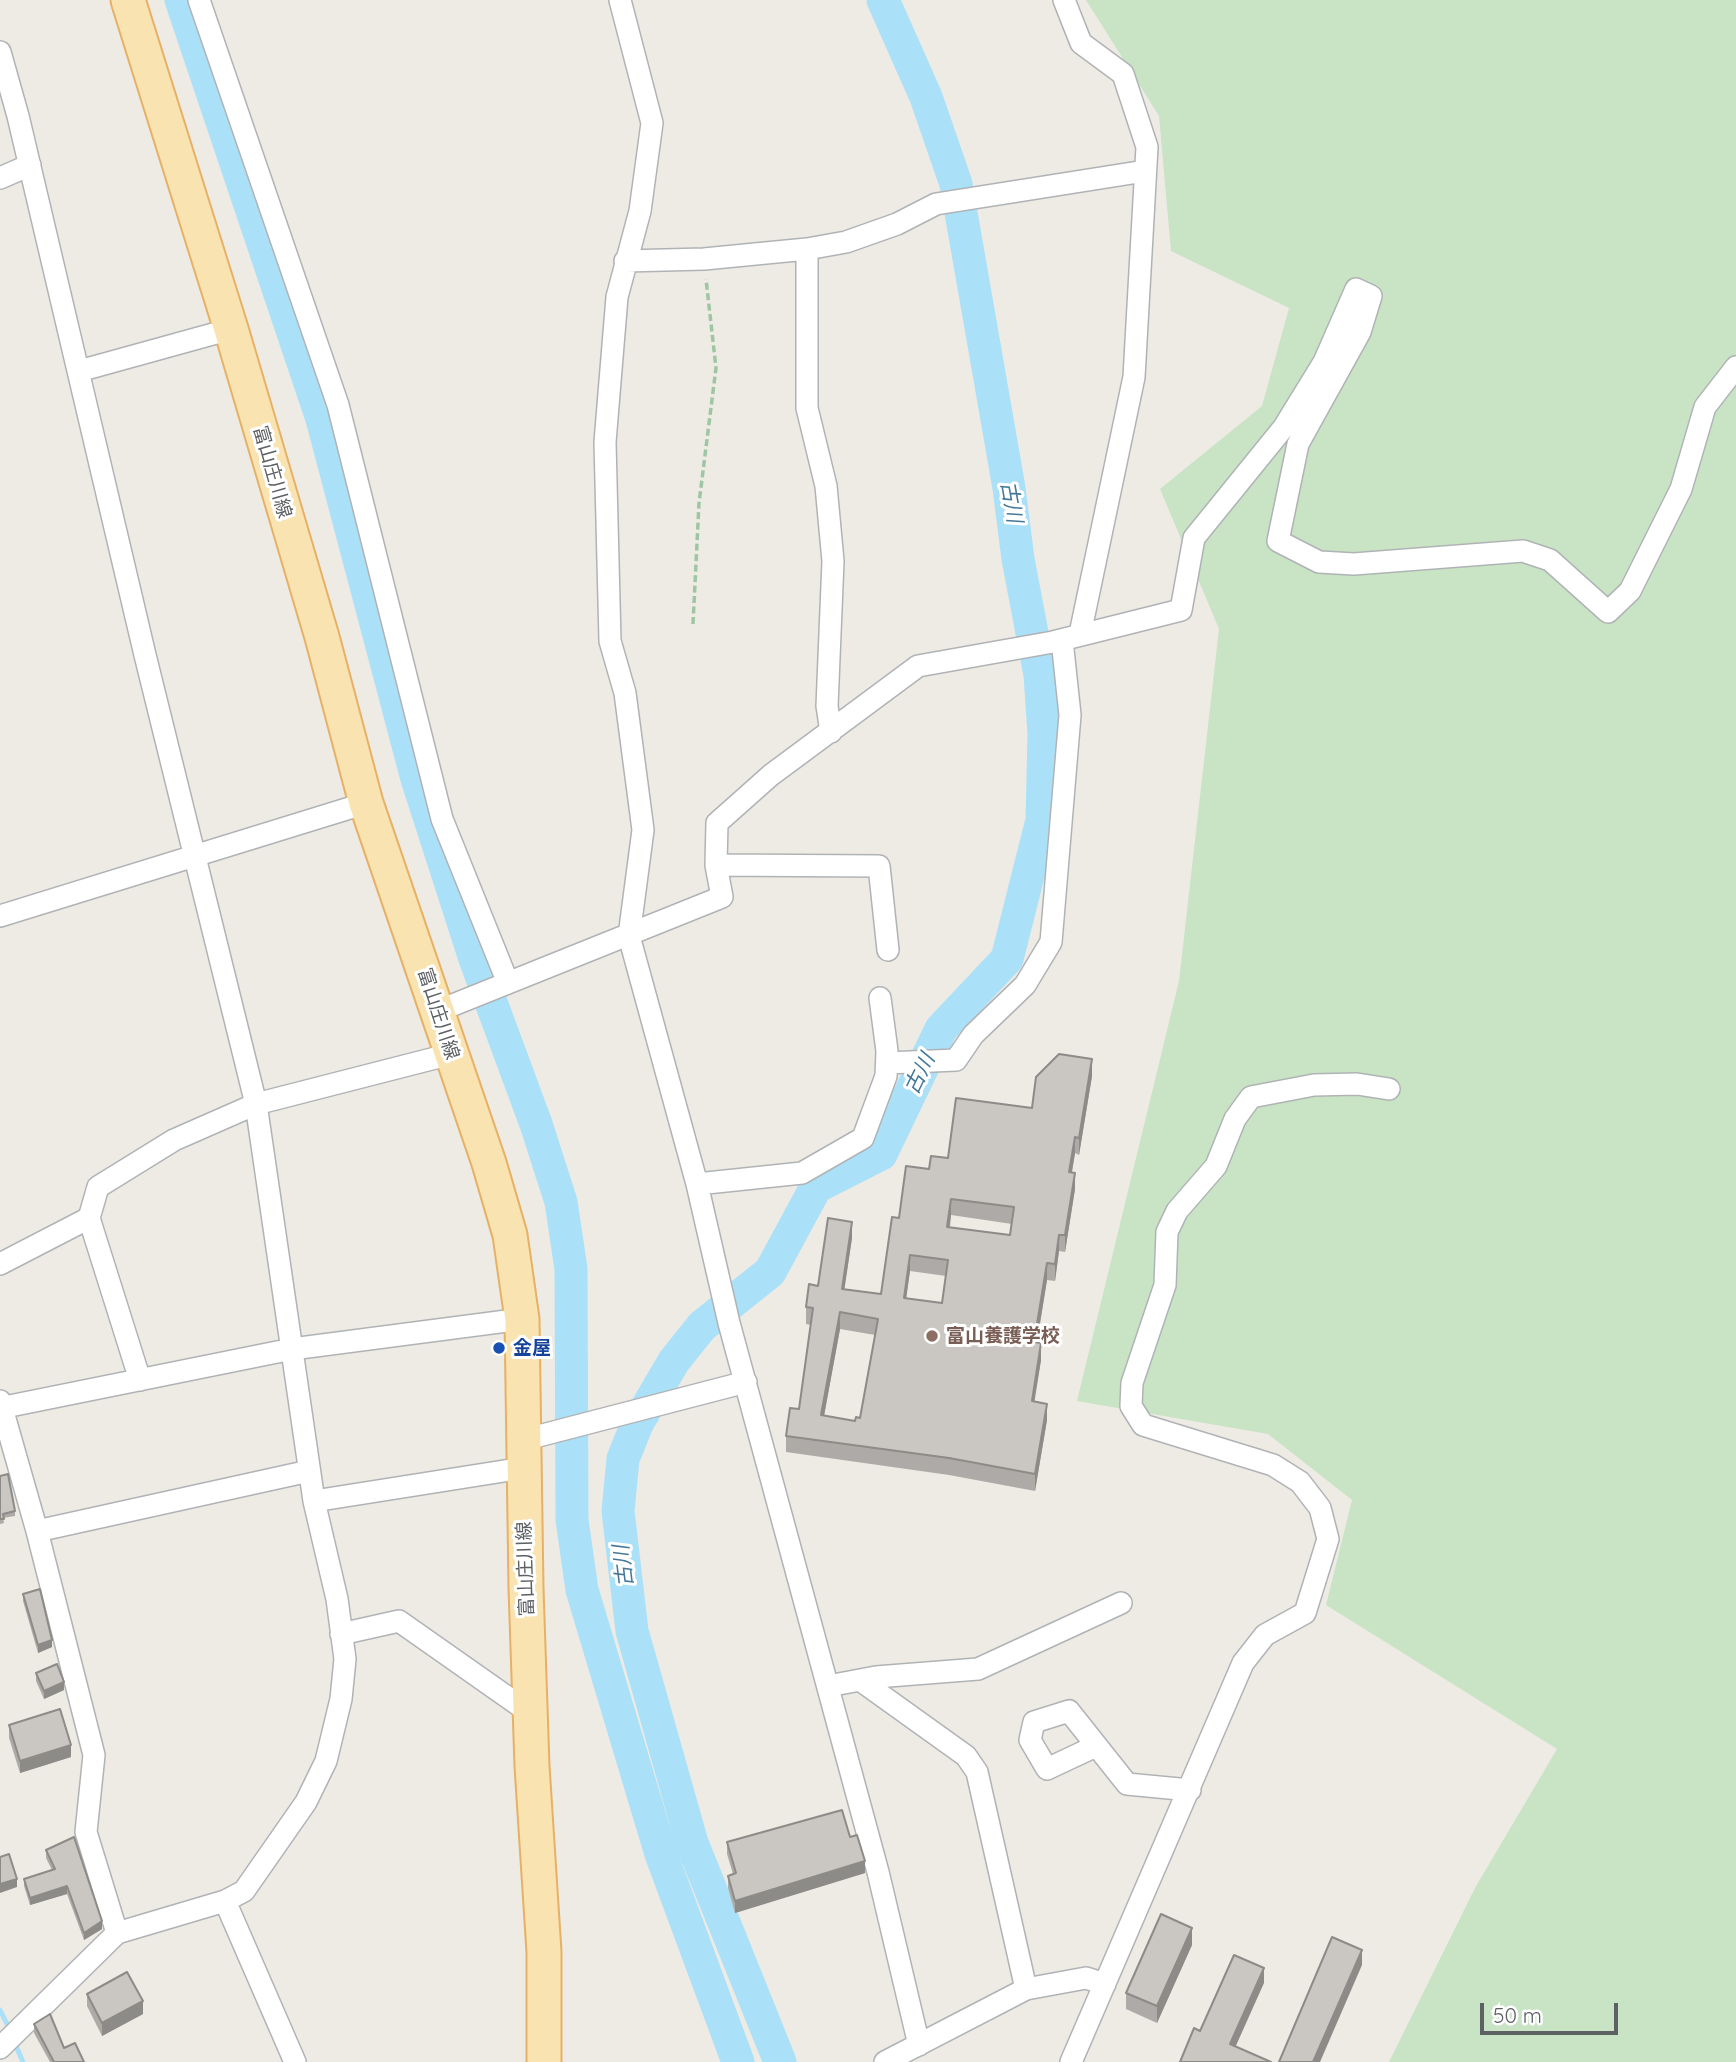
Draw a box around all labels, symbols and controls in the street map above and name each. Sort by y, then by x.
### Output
street label: 富山庄川線 [248,423,296,521]
water label: 古川 [995,479,1027,525]
street label: 富山庄川線 [412,965,464,1063]
water label: 古川 [899,1050,941,1098]
place label: 富山養護学校 [946,1325,1060,1347]
marker: 富山養護学校 [924,1328,940,1344]
place label: 金屋 [513,1337,551,1359]
marker: 金屋 [491,1340,507,1356]
street label: 富山庄川線 [513,1521,539,1617]
water label: 古川 [609,1544,639,1588]
scale bar [1484,1988,1622,2032]
text: 50 m [1493,2002,1542,2028]

